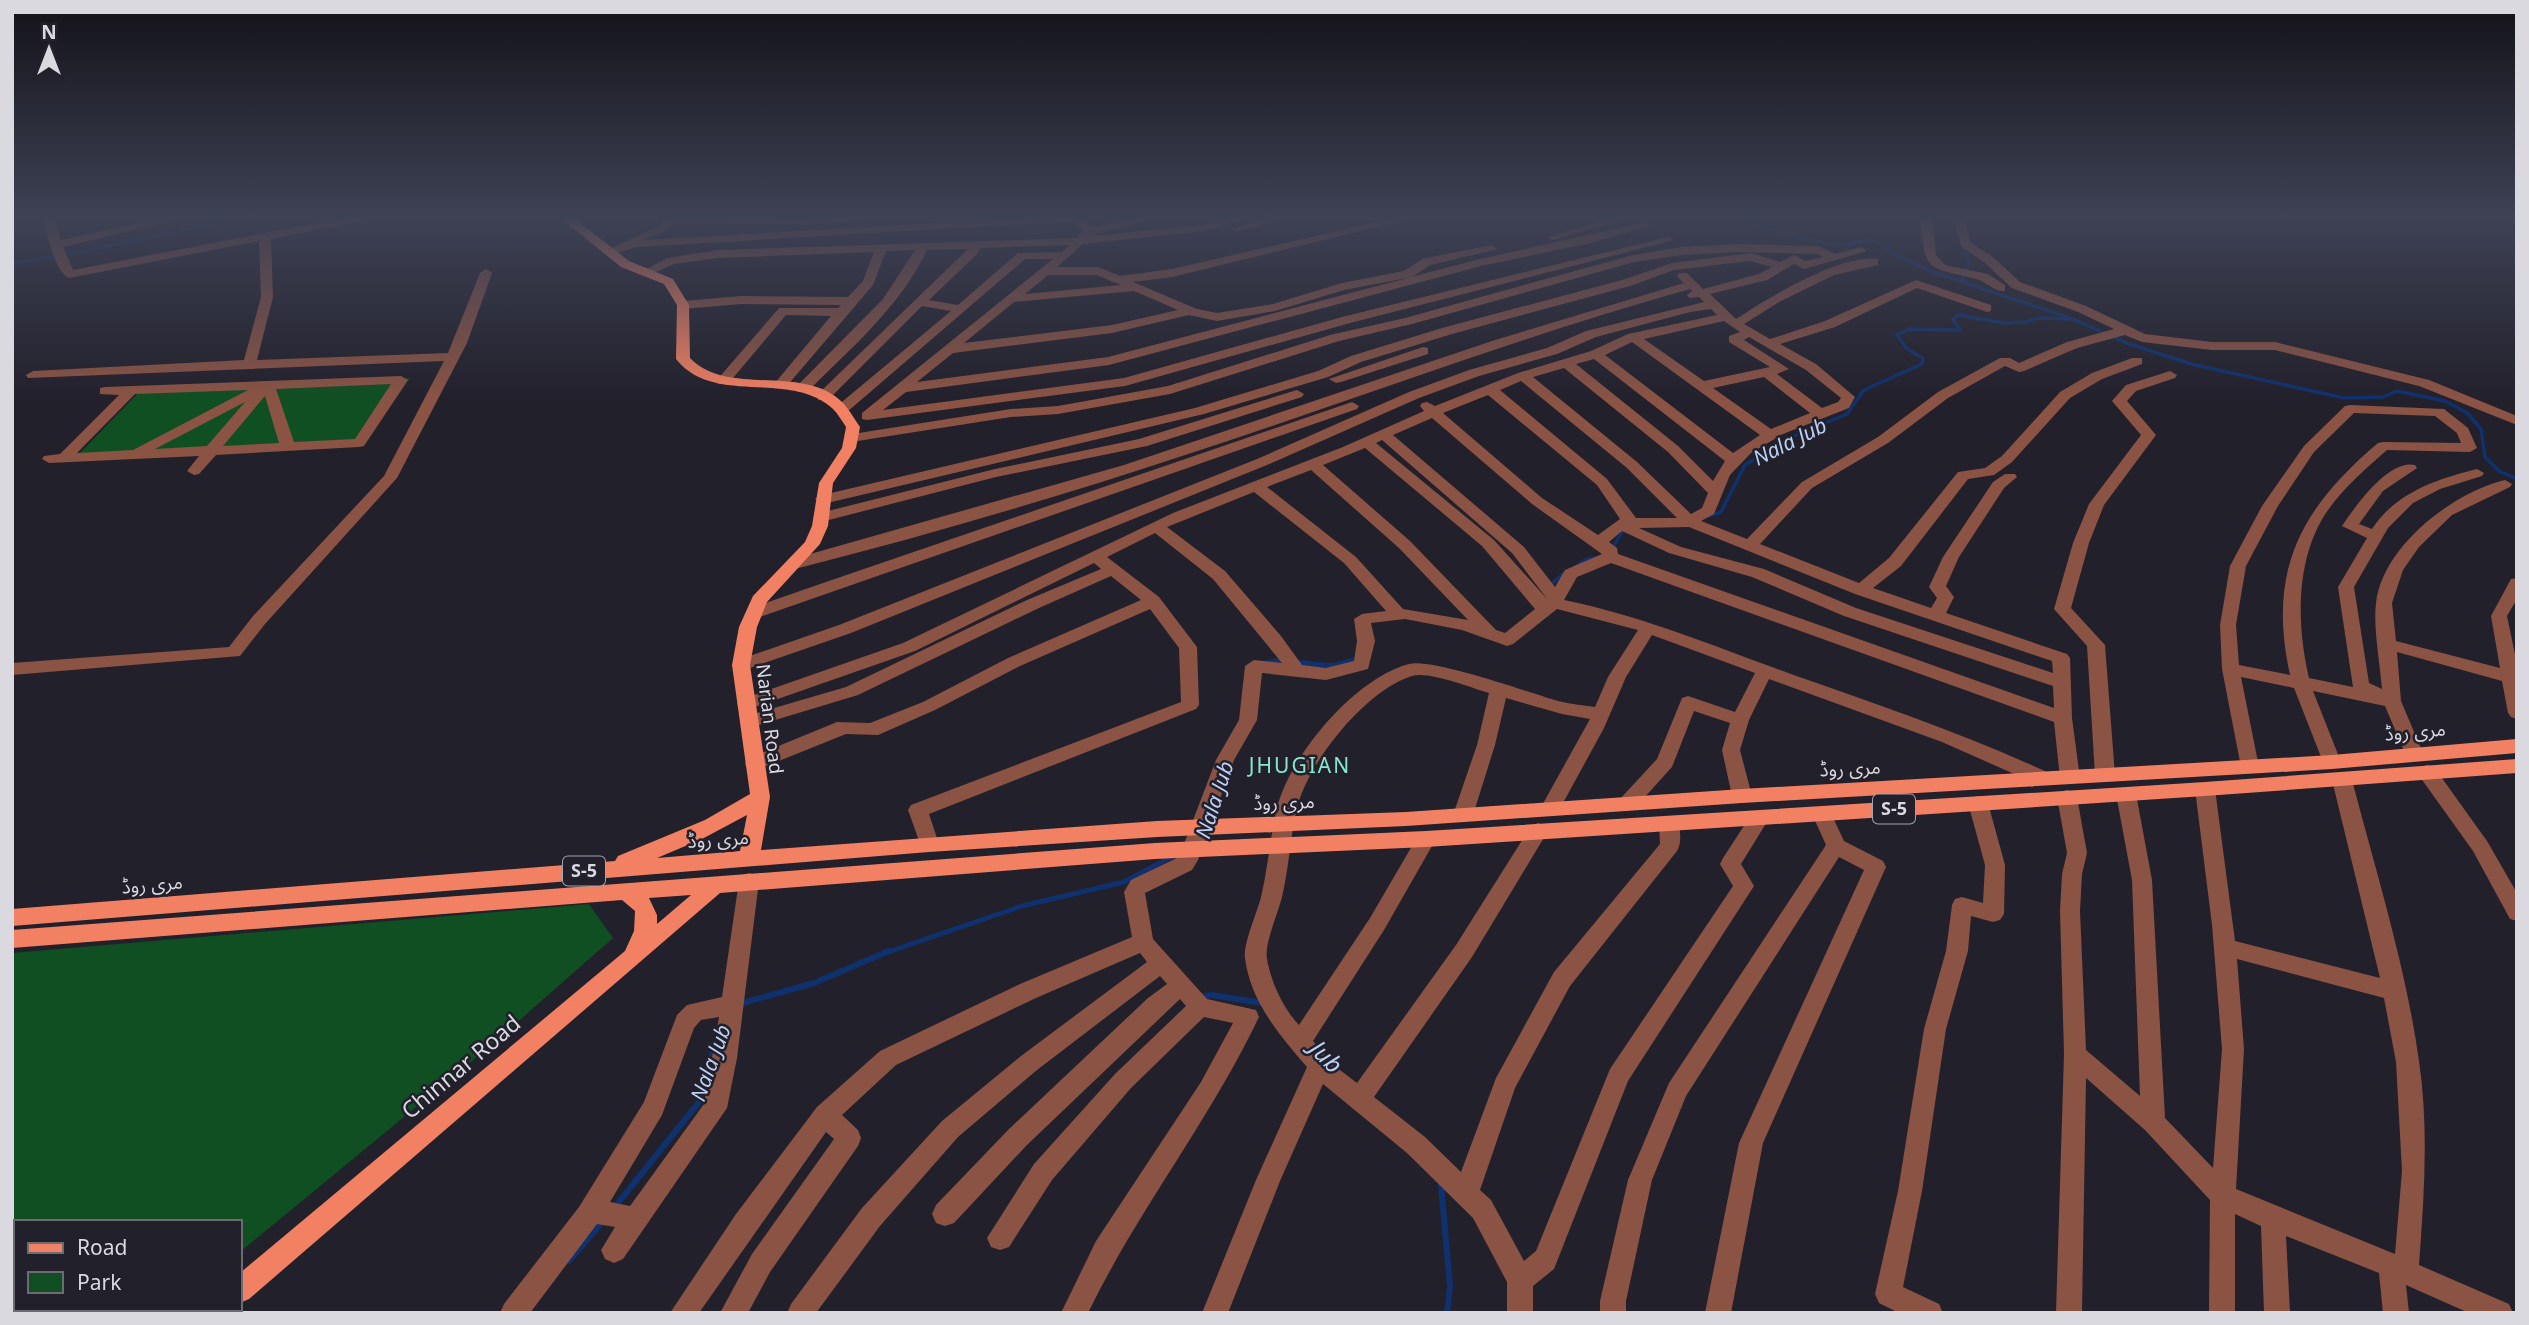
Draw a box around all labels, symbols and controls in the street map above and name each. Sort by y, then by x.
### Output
north arrow [14,14,84,84]
text: N [41,19,57,45]
water label: Nala Jub [1748,411,1831,472]
street label: Narian Road [750,662,790,776]
street label: مری روڈ [2383,715,2447,747]
district label: JHUGIAN [1247,751,1351,779]
street label: مری روڈ [1819,753,1881,783]
water label: Nala Jub [1188,757,1240,842]
street label: مری روڈ [1253,788,1315,816]
road number: S-5 [1873,794,1915,824]
street label: مری روڈ [686,824,750,854]
road number: S-5 [563,856,605,886]
street label: مری روڈ [120,868,184,900]
street label: Chinnar Road [394,1007,527,1126]
water label: Nala Jub [683,1020,737,1105]
water label: Jub [1300,1029,1351,1080]
legend [14,1220,242,1311]
text: Road [77,1233,127,1261]
text: Park [77,1268,122,1296]

